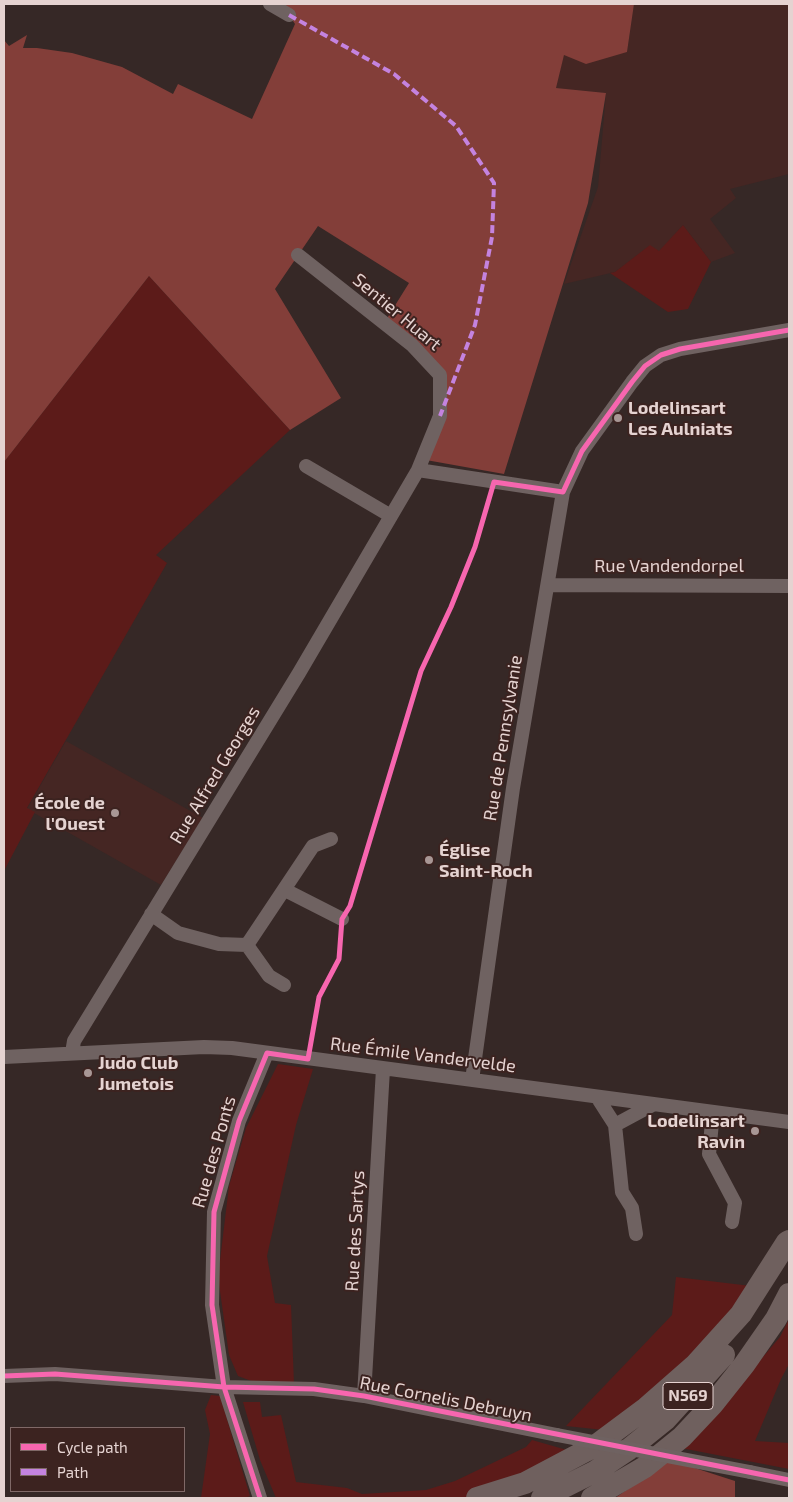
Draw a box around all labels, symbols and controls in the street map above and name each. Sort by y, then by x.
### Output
street label: Sentier Huart [348,269,446,355]
place label: Lodelinsart Les Aulniats [628,397,733,439]
marker: Lodelinsart Les Aulniats [612,412,624,424]
street label: Rue Vandendorpel [594,555,744,577]
street label: Rue de Pennsylvanie [479,654,527,822]
street label: Rue Alfred Georges [165,702,265,848]
place label: École de l'Ouest [34,792,105,834]
marker: École de l'Ouest [109,807,121,819]
place label: Église Saint-Roch [439,839,533,882]
marker: Église Saint-Roch [423,854,435,866]
street label: Rue Émile Vandervelde [329,1033,517,1077]
place label: Judo Club Jumetois [98,1052,178,1094]
marker: Judo Club Jumetois [82,1067,94,1079]
street label: Rue des Ponts [188,1094,240,1210]
place label: Lodelinsart Ravin [647,1110,745,1152]
marker: Lodelinsart Ravin [749,1125,761,1137]
street label: Rue des Sartys [341,1170,369,1292]
street label: Rue Cornelis Debruyn [358,1372,534,1426]
road number: N569 [663,1382,713,1410]
legend [10,1427,185,1492]
text: Cycle path [57,1438,128,1456]
text: Path [57,1463,88,1481]

